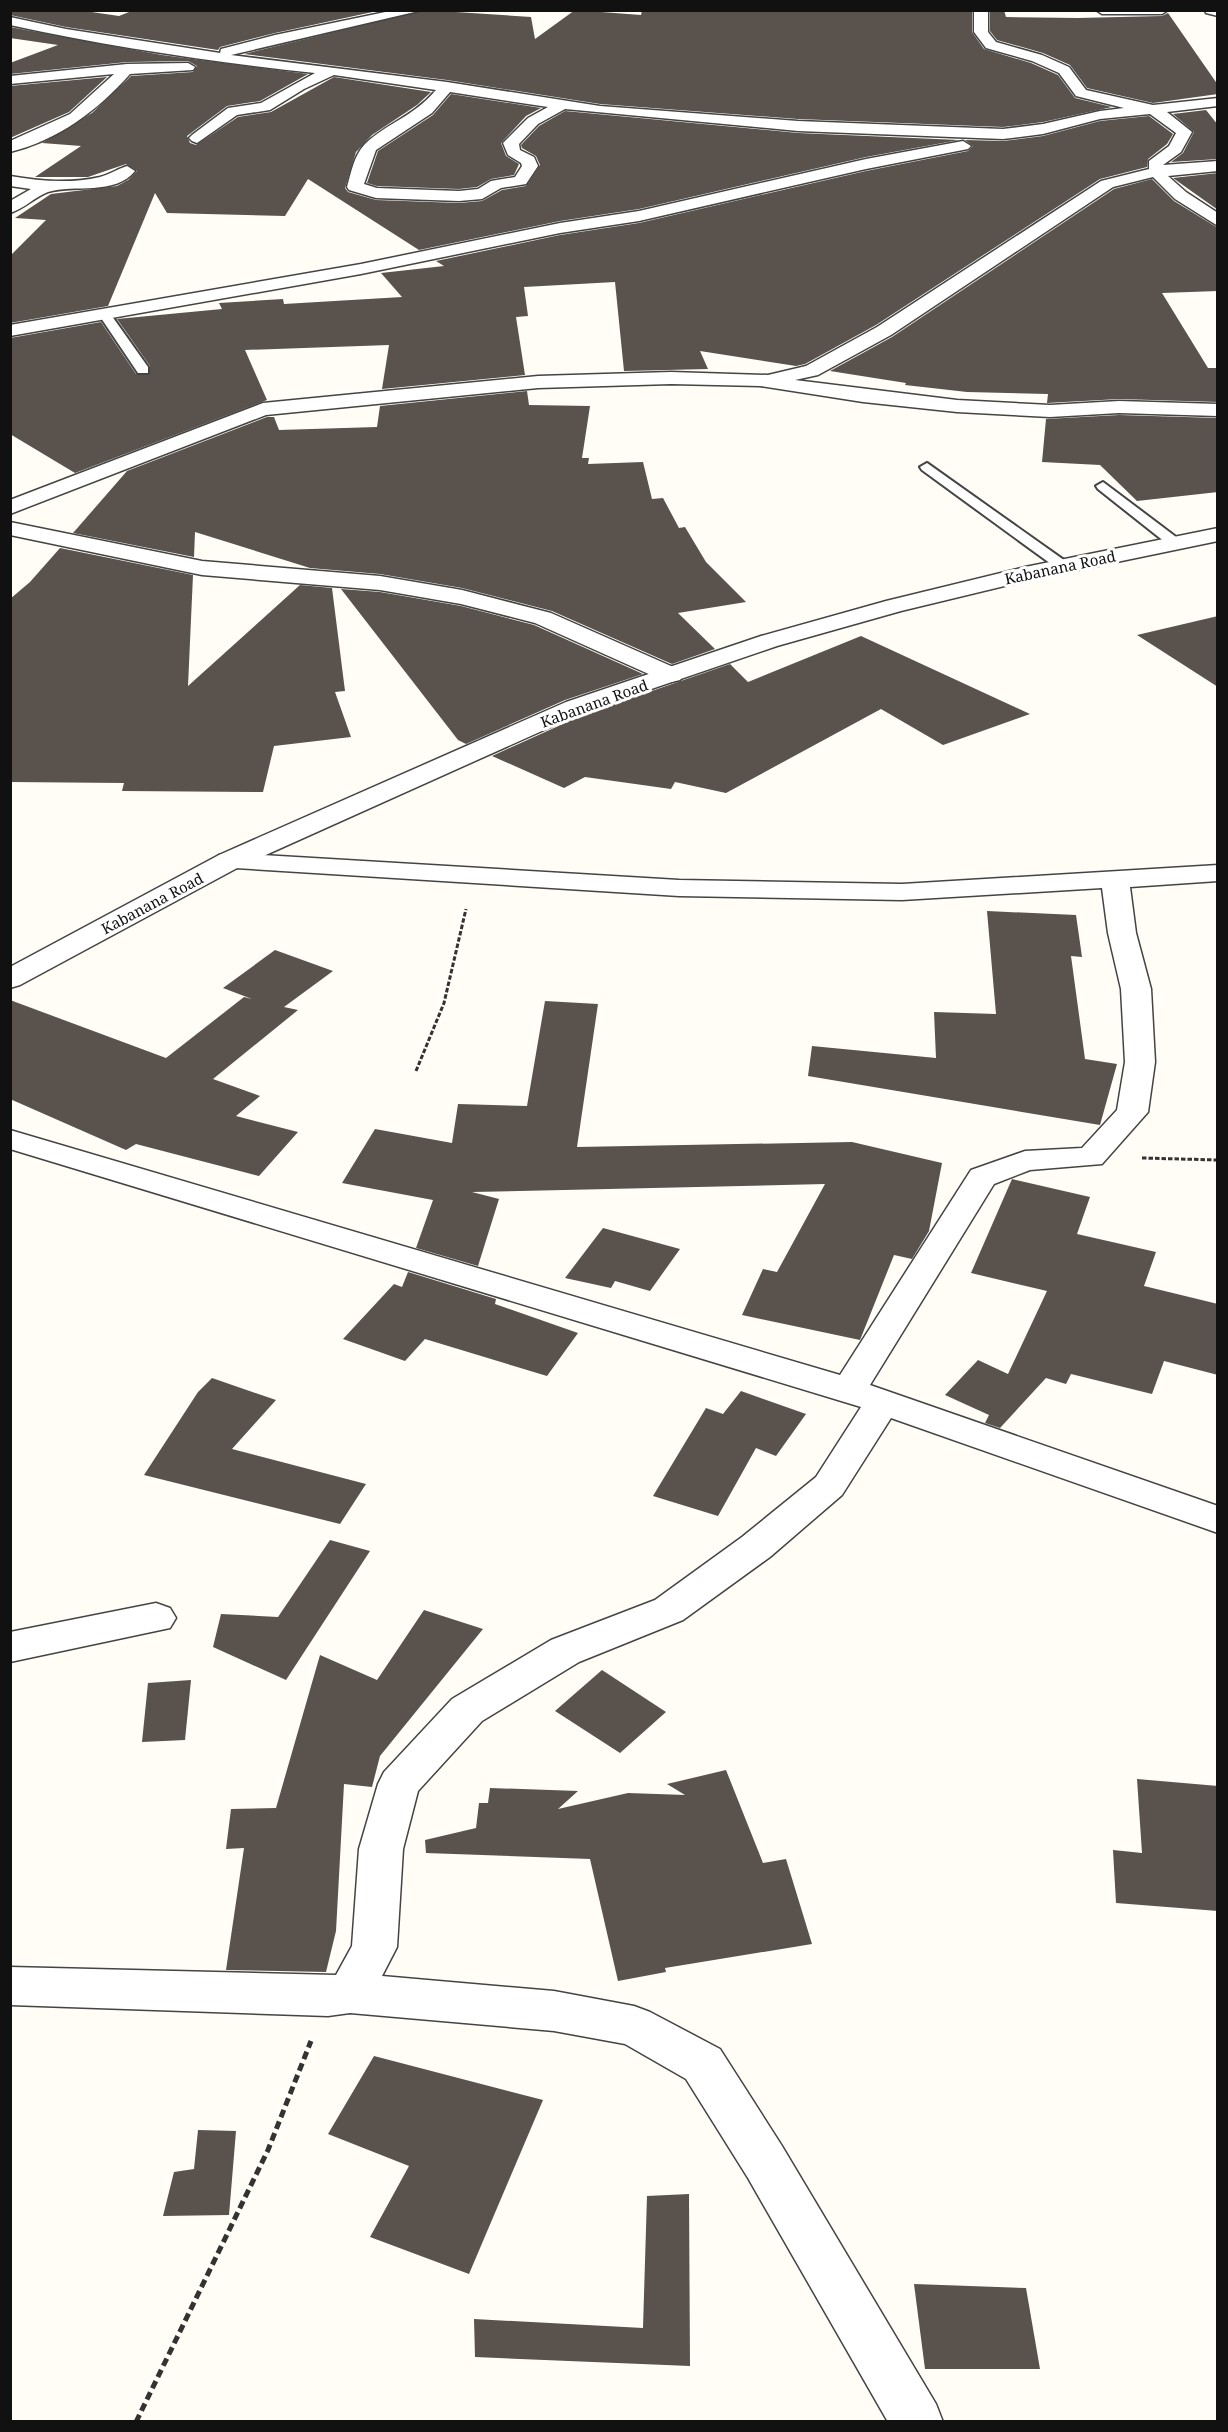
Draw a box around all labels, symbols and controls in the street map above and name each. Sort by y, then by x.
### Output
street label: Kabanana Road [1003,545,1117,589]
street label: Kabanana Road [538,674,650,732]
street label: Kabanana Road [97,868,207,938]

